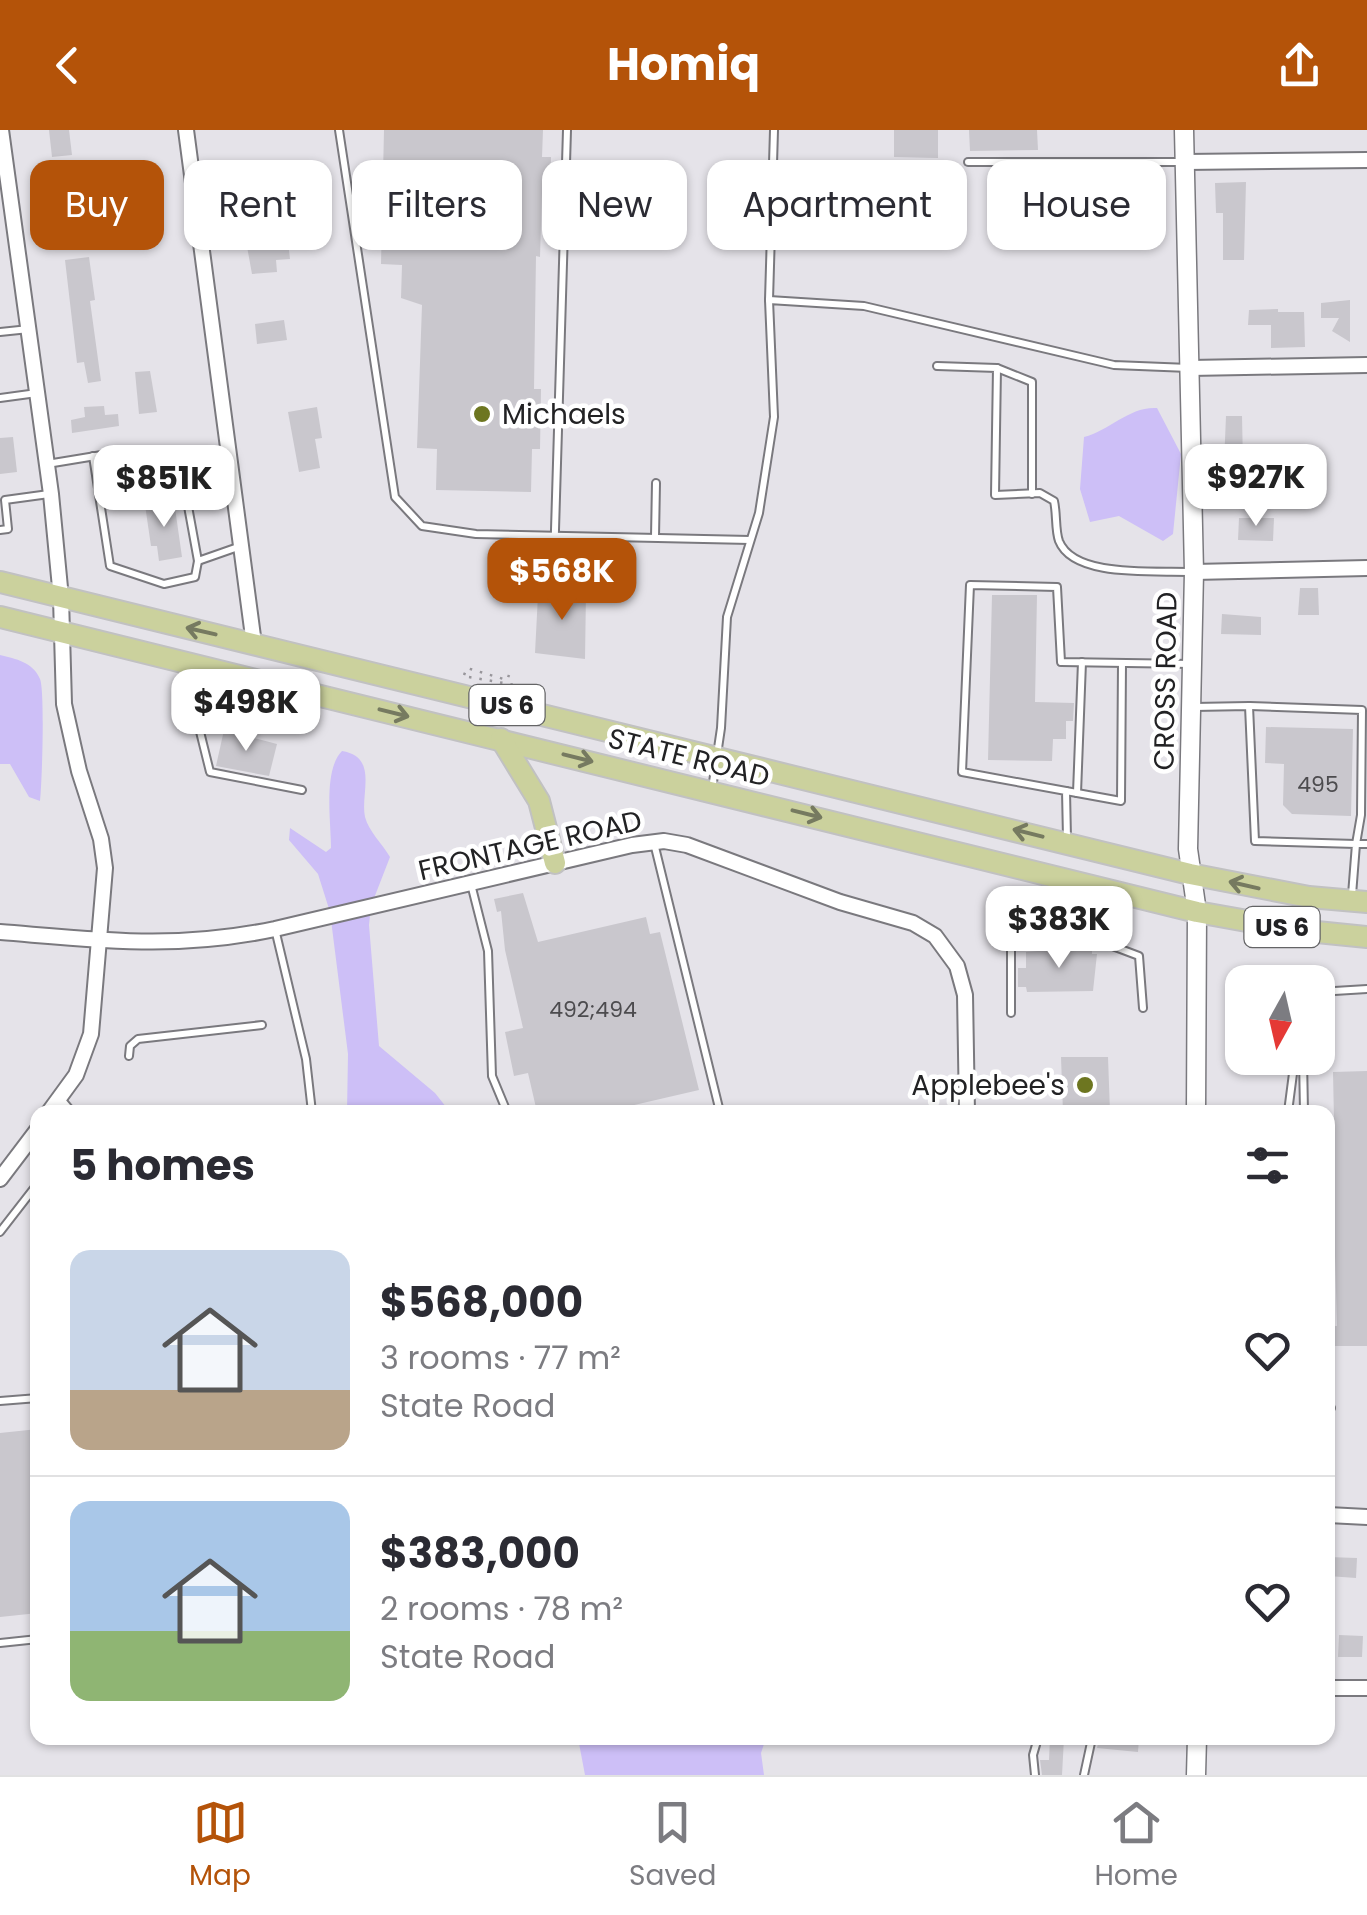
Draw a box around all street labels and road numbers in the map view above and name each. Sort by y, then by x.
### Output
street label: CROSS ROAD [1144,591,1187,771]
road number: US 6 [470,685,544,725]
street label: STATE ROAD [604,719,774,796]
street label: FRONTAGE ROAD [415,801,646,890]
road number: US 6 [1244,907,1320,947]

